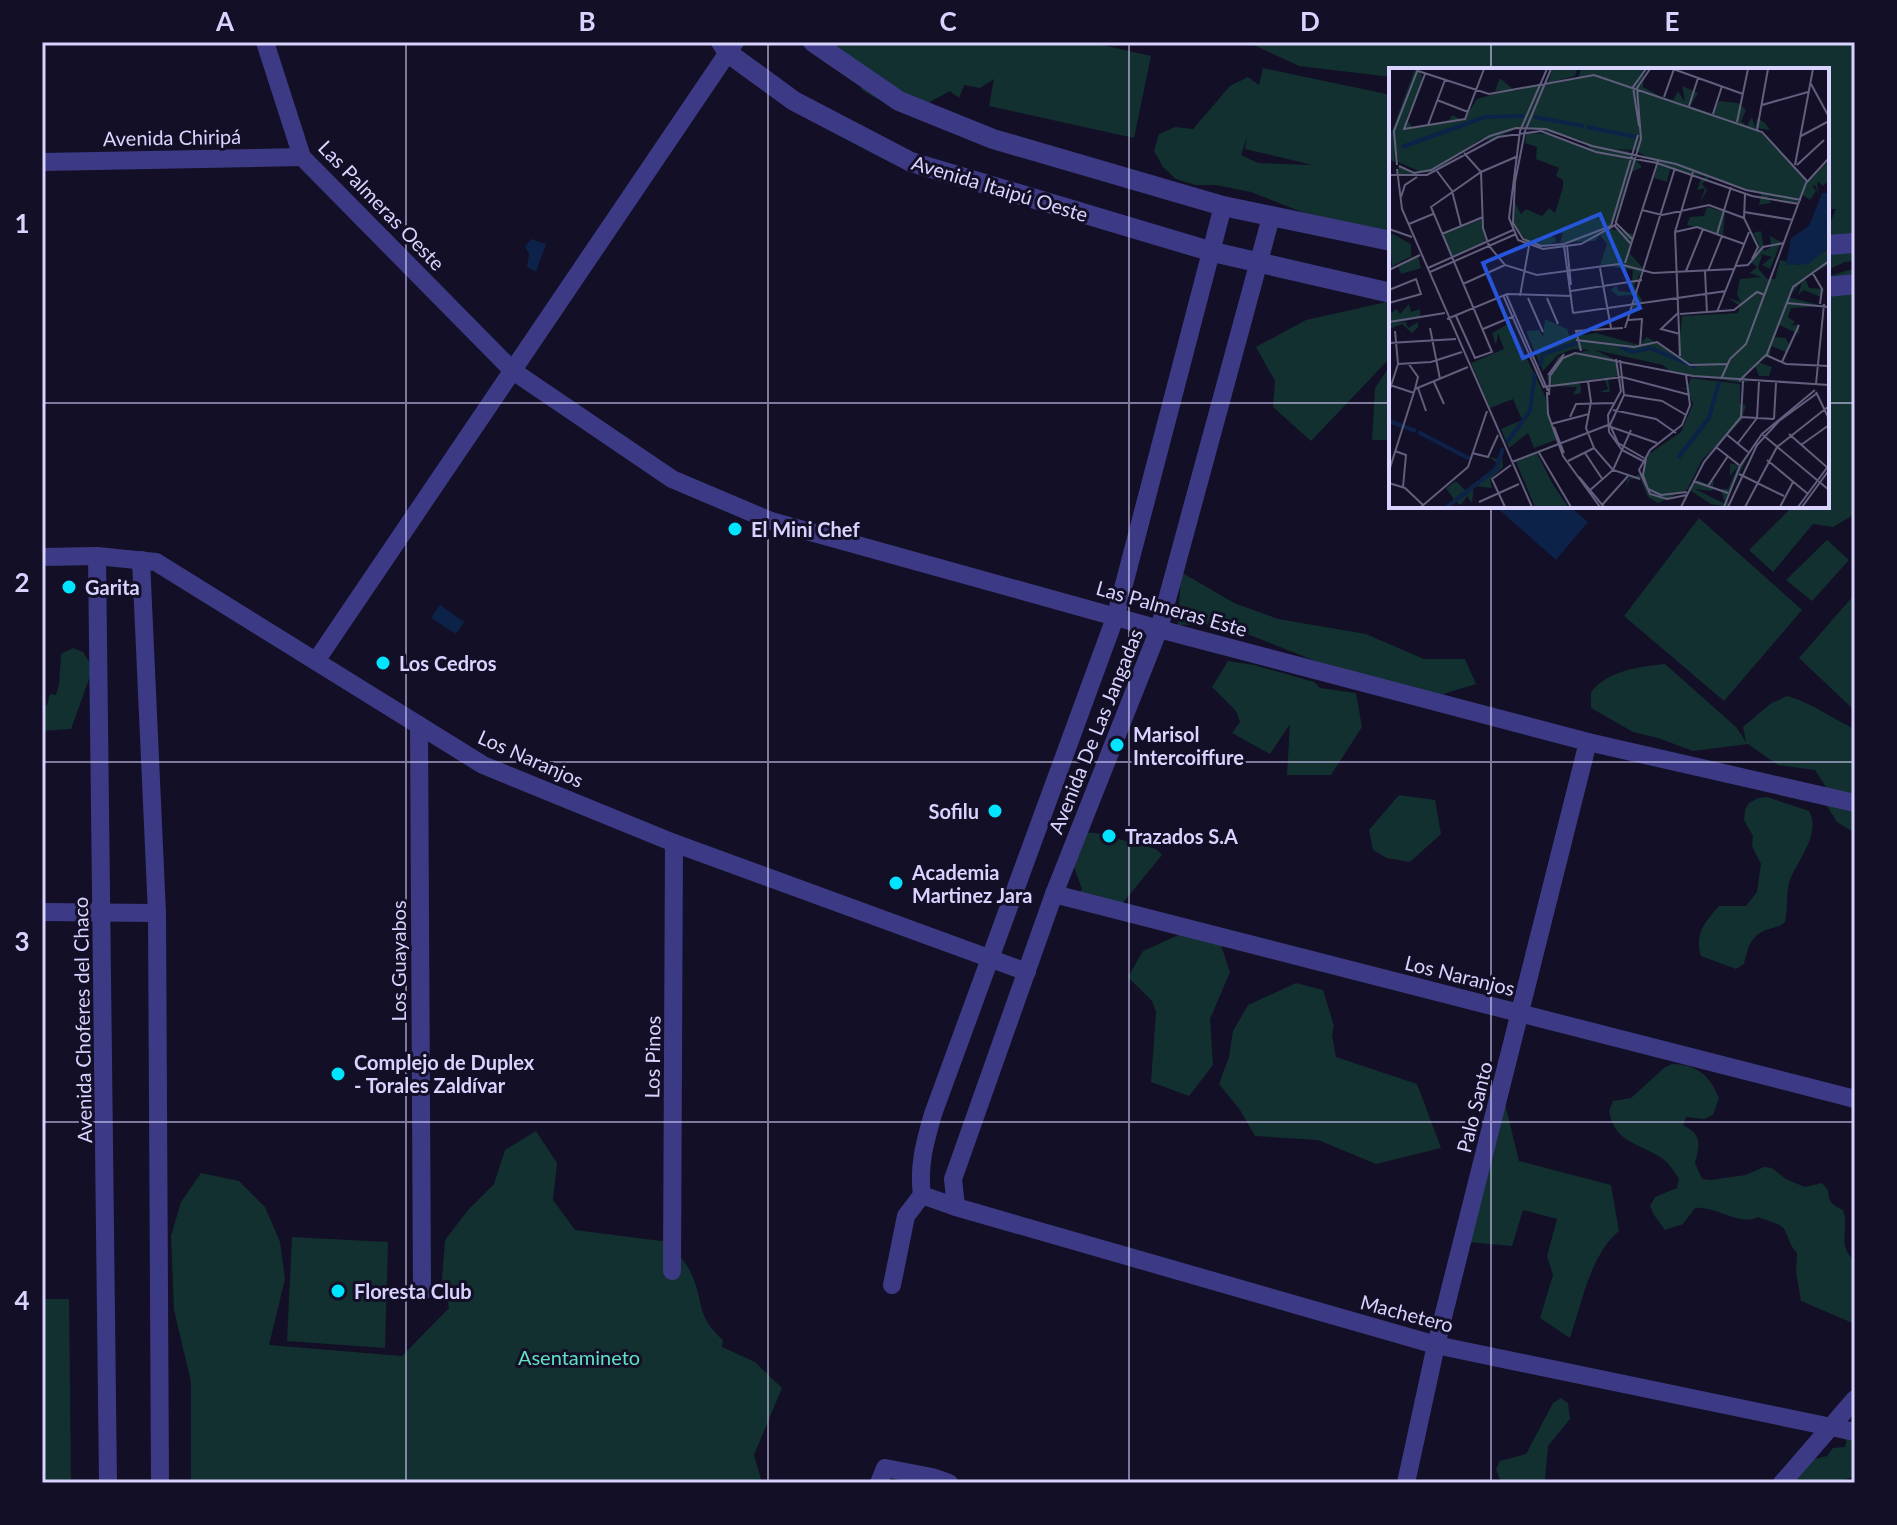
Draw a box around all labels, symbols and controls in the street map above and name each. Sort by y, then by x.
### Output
text: A [215,5,235,37]
text: B [578,5,596,37]
text: C [939,5,957,37]
text: D [1300,5,1320,37]
text: E [1665,5,1679,37]
inset map [1389,68,1829,508]
street label: Avenida Chiripá [103,124,241,150]
street label: Las Palmeras Oeste [314,135,450,275]
street label: Avenida Itaipú Oeste [909,150,1091,226]
text: 1 [14,207,30,239]
place label: El Mini Chef [751,517,860,541]
marker: El Mini Chef [726,520,744,538]
text: 2 [14,566,30,598]
place label: Garita [85,575,140,599]
street label: Las Palmeras Este [1094,575,1250,641]
marker: Garita [60,578,78,596]
street label: Avenida De Las Jangadas [1043,625,1147,837]
place label: Los Cedros [399,651,497,675]
marker: Los Cedros [374,654,392,672]
place label: Marisol Intercoiffure [1133,722,1244,769]
street label: Los Naranjos [475,724,587,792]
marker: Marisol Intercoiffure [1108,736,1126,754]
place label: Sofilu [929,799,979,823]
marker: Sofilu [986,802,1004,820]
place label: Trazados S.A [1125,824,1238,848]
marker: Trazados S.A [1100,827,1118,845]
place label: Academia Martinez Jara [911,860,1032,907]
marker: Academia Martinez Jara [887,874,905,892]
street label: Avenida Choferes del Chaco [68,897,96,1143]
street label: Los Guayabos [386,900,410,1022]
text: 3 [14,925,30,957]
street label: Los Naranjos [1402,950,1518,1000]
street label: Los Pinos [639,1016,665,1098]
place label: Complejo de Duplex - Torales Zaldívar [354,1050,535,1097]
street label: Palo Santo [1451,1059,1497,1155]
marker: Complejo de Duplex - Torales Zaldívar [329,1065,347,1083]
place label: Floresta Club [354,1279,472,1303]
marker: Floresta Club [329,1282,347,1300]
text: 4 [14,1284,30,1316]
street label: Machetero [1358,1289,1456,1337]
park label: Asentamineto [518,1345,640,1369]

